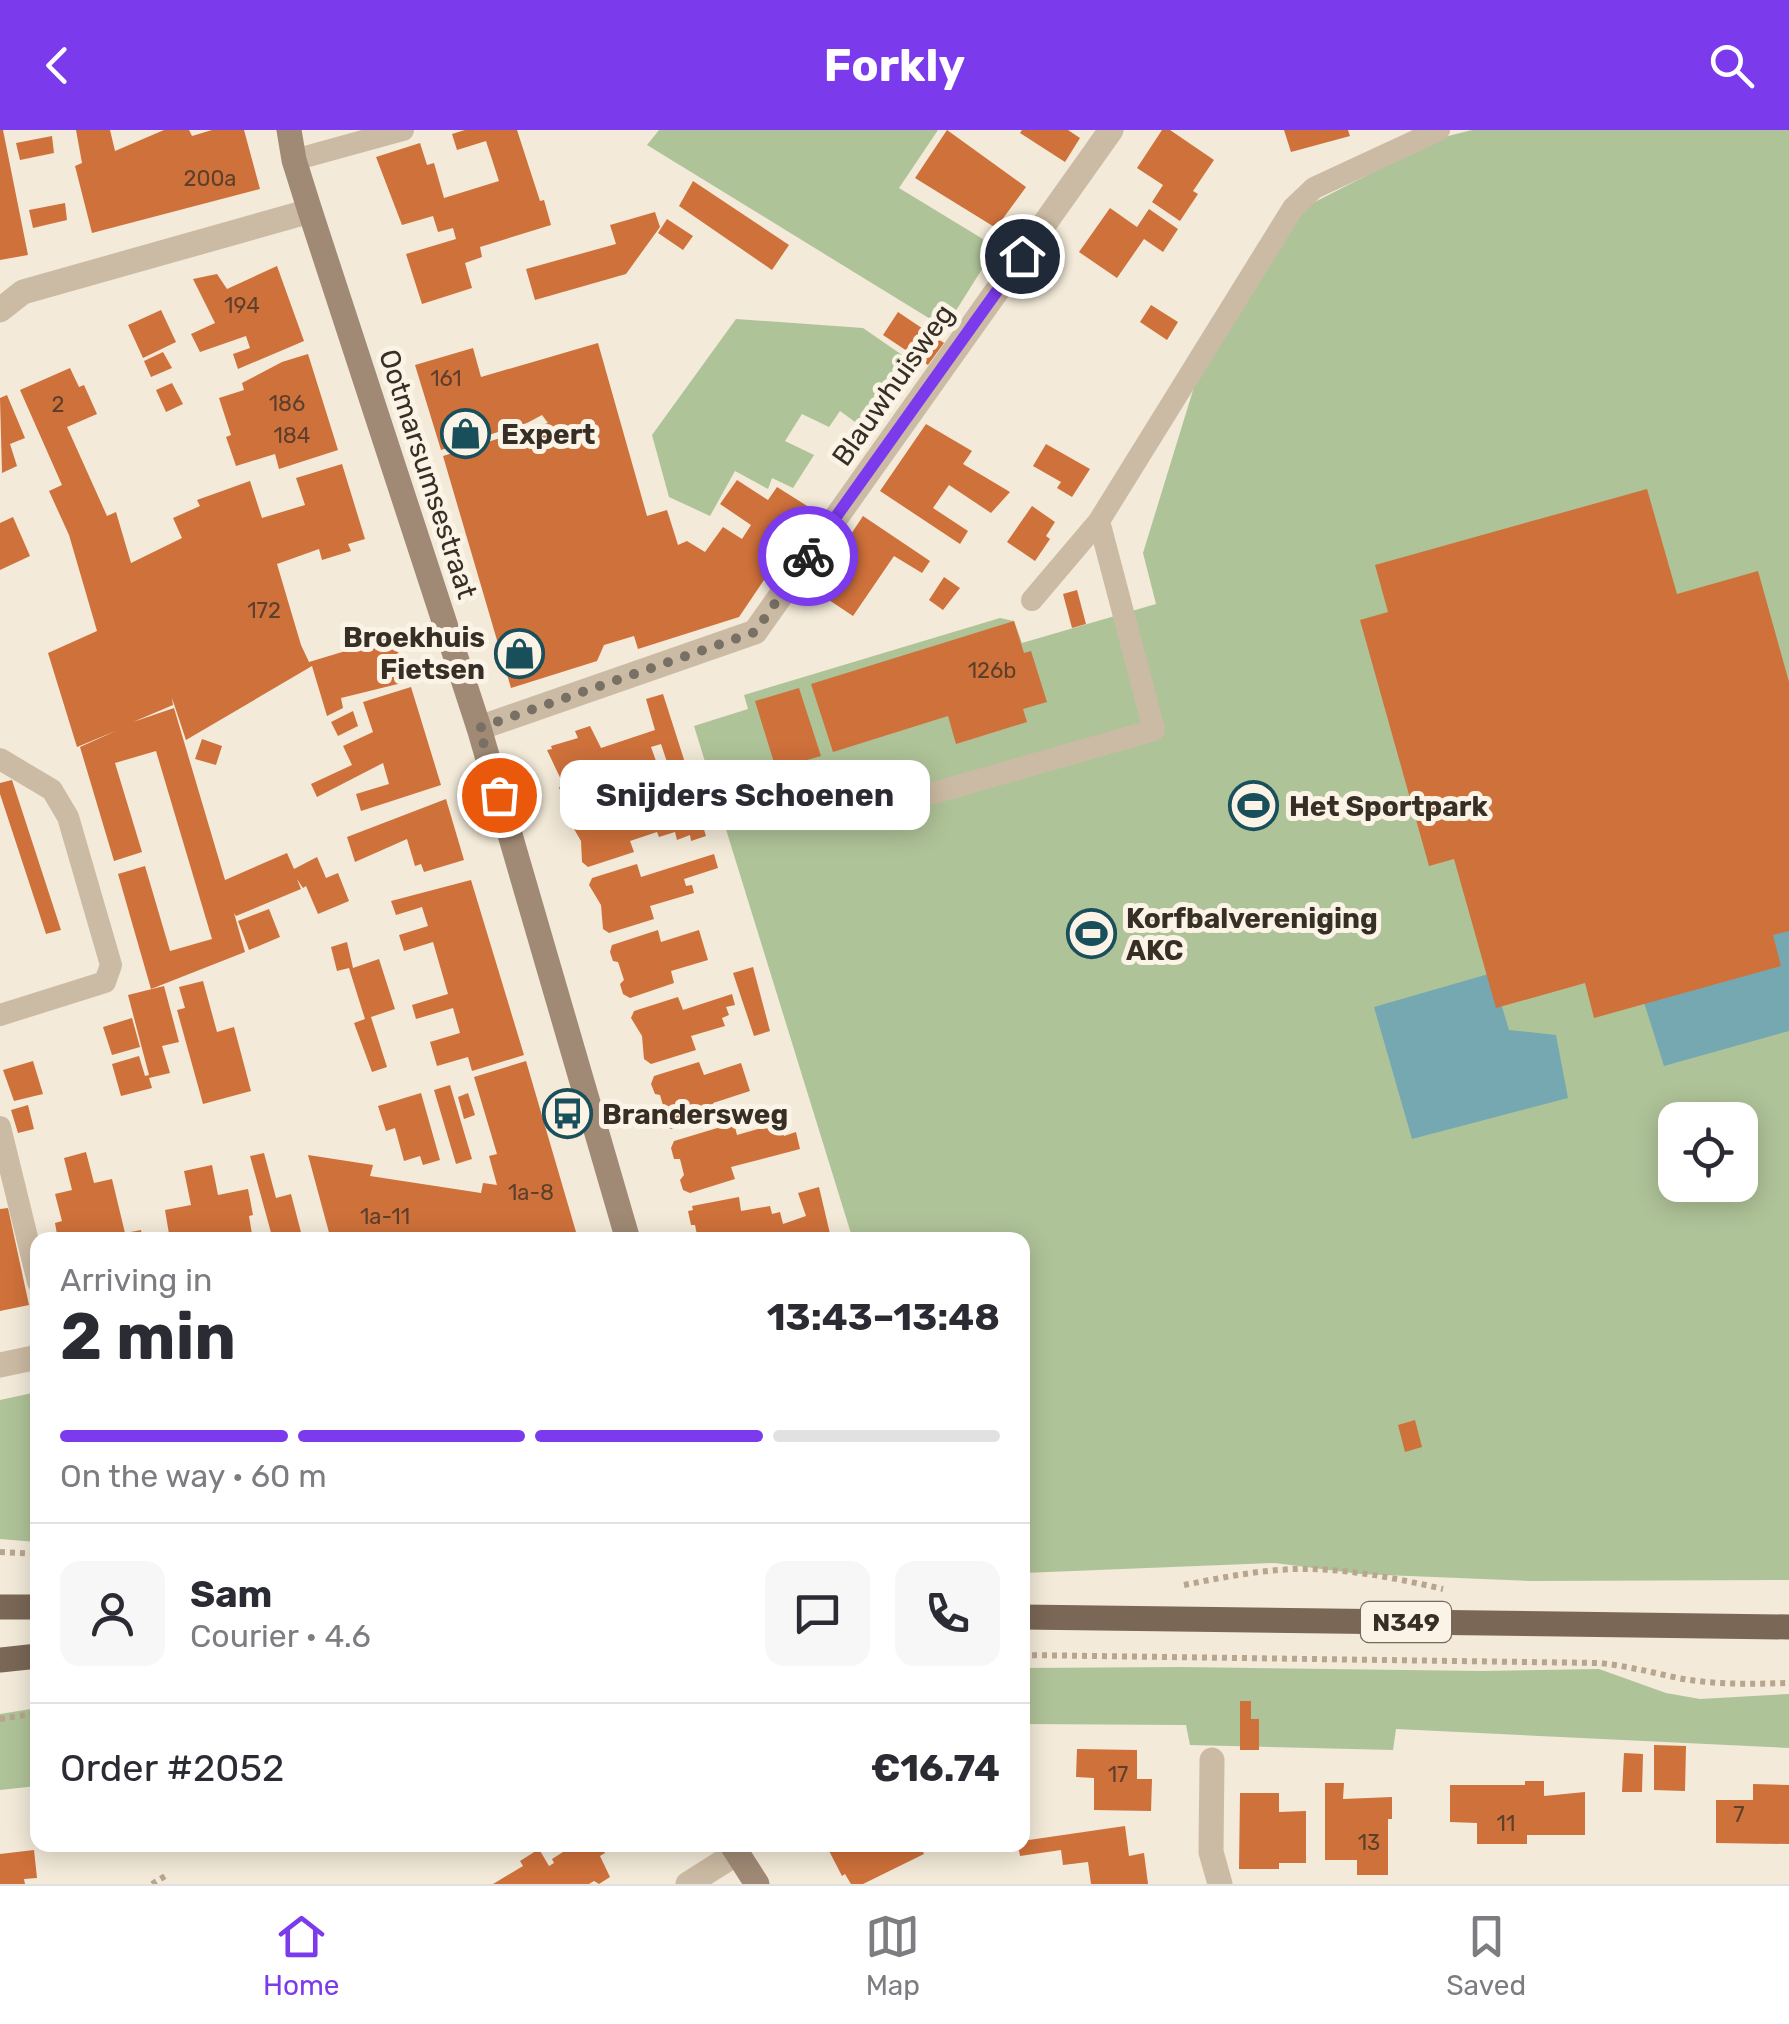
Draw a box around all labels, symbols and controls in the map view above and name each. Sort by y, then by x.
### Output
icon: back [30,38,85,93]
icon: search [1704,38,1759,93]
text: Forkly [824,39,965,92]
house number: 200a [184,165,237,192]
pin [980,214,1065,299]
icon: home [995,229,1050,284]
house number: 194 [224,292,260,319]
street label: Blauwhuisweg [825,298,961,472]
street label: Ootmarsumsestraat [372,345,484,603]
house number: 161 [430,365,462,392]
house number: 186 [269,390,305,417]
house number: 2 [52,391,64,418]
shop icon: Expert [440,408,492,460]
place label: Expert [501,418,595,451]
house number: 184 [273,422,311,449]
courier [758,506,858,606]
icon: bike [781,529,836,584]
house number: 172 [247,597,281,624]
place label: Broekhuis Fietsen [343,621,485,686]
shop icon: Broekhuis Fietsen [494,627,546,679]
house number: 126b [968,657,1016,684]
pin [457,753,542,838]
callout: Snijders Schoenen [559,760,929,830]
icon: bag [472,768,527,823]
text: Snijders Schoenen [596,776,894,814]
sports icon: Het Sportpark [1228,780,1280,832]
place label: Het Sportpark [1289,790,1489,823]
place label: Korfbalvereniging AKC [1126,902,1378,967]
sports icon: Korfbalvereniging AKC [1065,908,1117,960]
bus stop icon: Brandersweg [541,1088,593,1140]
place label: Brandersweg [602,1098,788,1131]
map controls [1658,1102,1758,1202]
button: locate [1658,1102,1758,1202]
house number: 1a-8 [508,1179,554,1206]
house number: 1a-11 [360,1203,410,1230]
text: Arriving in [60,1261,212,1299]
text: 13:43–13:48 [767,1294,1000,1340]
text: 2 min [60,1298,236,1375]
text: On the way · 60 m [60,1457,327,1495]
button: person [60,1561,165,1666]
button: chat [765,1561,870,1666]
button: phone [895,1561,1000,1666]
text: Sam [190,1571,272,1617]
road number: N349 [1361,1602,1451,1642]
text: Courier · 4.6 [190,1617,371,1655]
text: Order #2052 [60,1745,284,1791]
text: €16.74 [870,1745,1000,1791]
house number: 17 [1108,1761,1128,1788]
house number: 7 [1733,1801,1745,1828]
house number: 11 [1497,1810,1515,1837]
house number: 13 [1358,1829,1380,1856]
tab: Home [263,1909,340,2002]
tab: Map [865,1909,920,2002]
tab: Saved [1446,1909,1526,2002]

